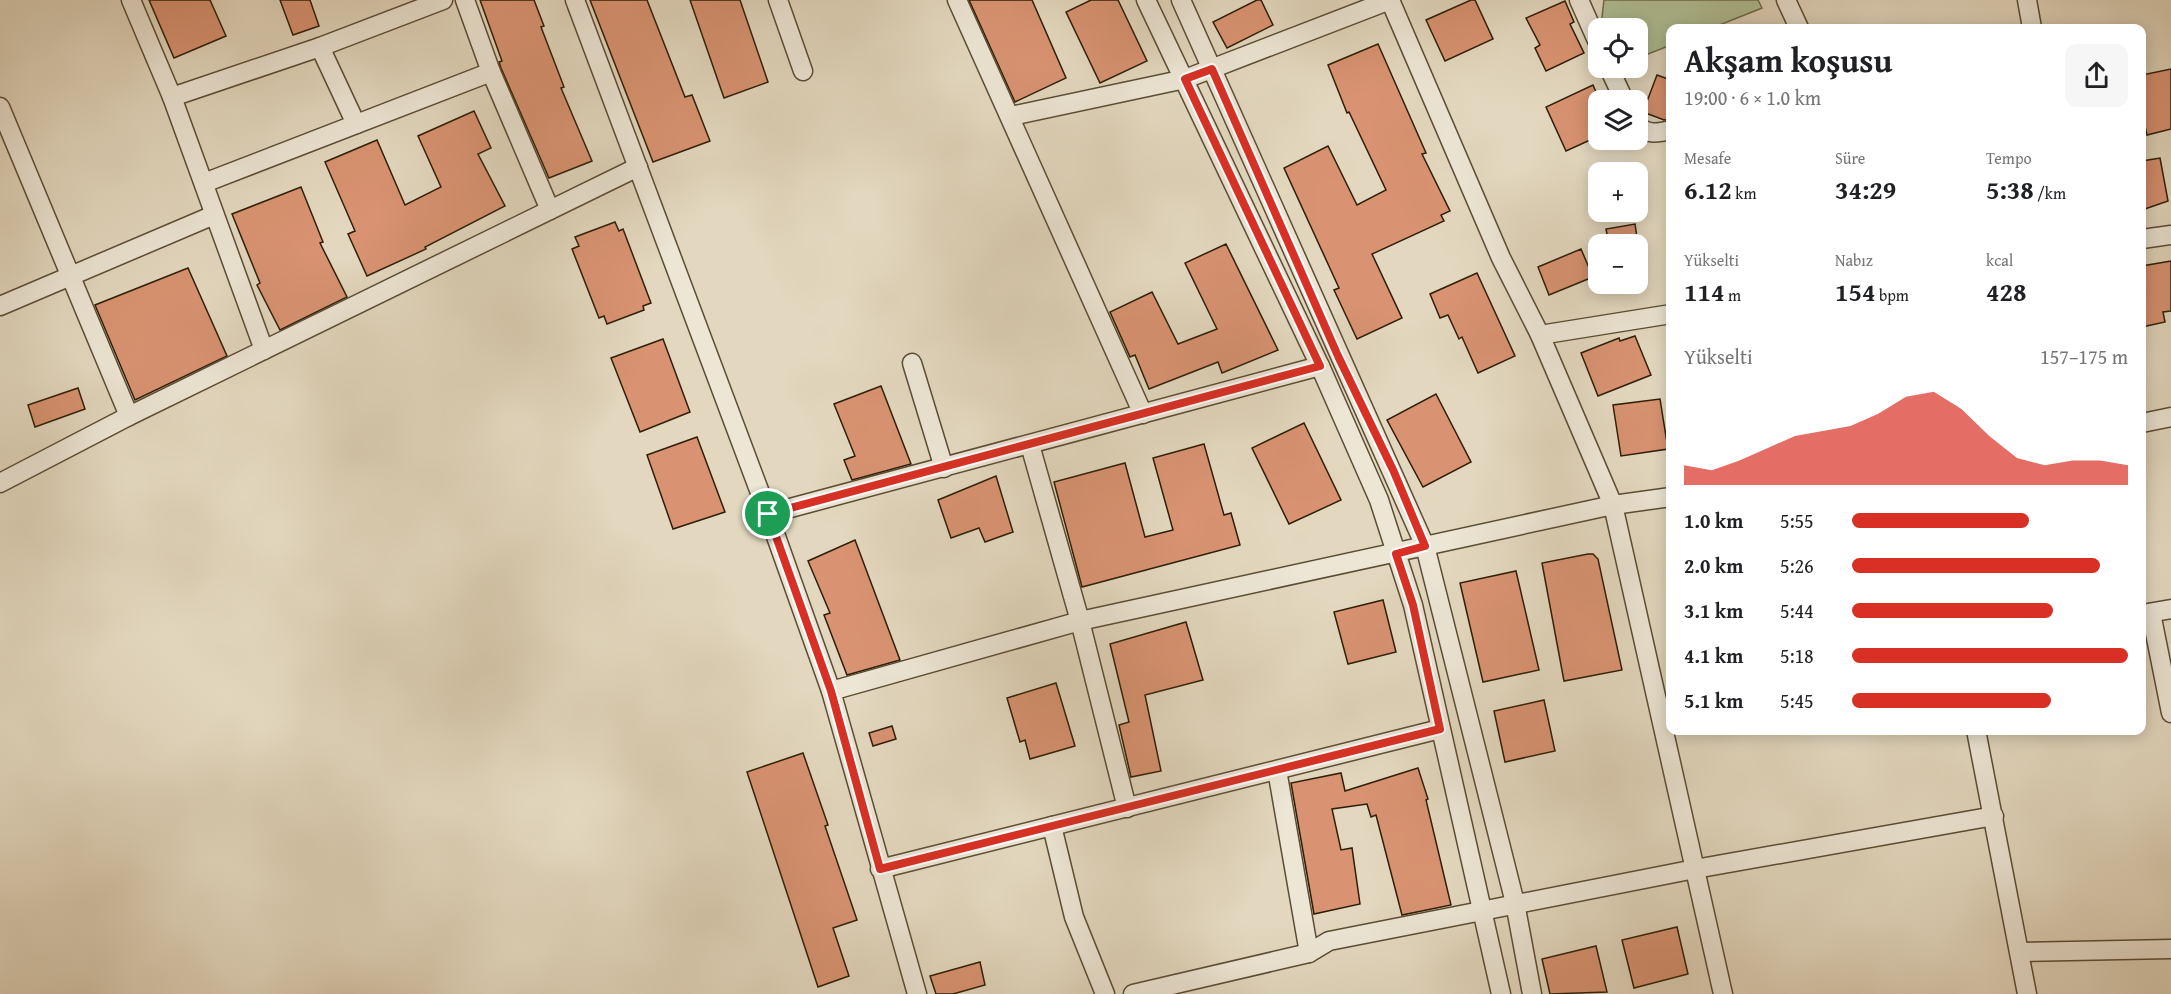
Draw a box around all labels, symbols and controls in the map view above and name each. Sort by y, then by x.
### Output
map controls [1588,18,1648,294]
button: locate [1588,18,1648,78]
text: Akşam koşusu [1684,36,1892,84]
button: share [2065,44,2128,107]
text: 19:00 · 6 × 1.0 km [1684,83,1821,112]
button: layers [1588,90,1648,150]
text: Mesafe [1684,146,1731,170]
text: Süre [1835,146,1865,170]
text: Tempo [1986,146,2032,170]
button: + [1588,162,1648,222]
text: 6.12 [1684,170,1732,209]
text: 34:29 [1835,170,1896,209]
text: 5:38 [1986,170,2034,209]
text: km [1732,181,1756,205]
text: /km [2034,181,2066,205]
button: − [1588,234,1648,294]
text: Yükselti [1684,248,1739,272]
text: Nabız [1835,248,1873,272]
text: kcal [1986,248,2013,272]
text: 114 [1684,272,1724,311]
text: 154 [1835,272,1875,311]
text: 428 [1986,272,2026,311]
text: m [1724,283,1741,307]
text: bpm [1875,283,1909,307]
text: Yükselti [1684,342,1753,371]
text: 157–175 m [2040,342,2128,371]
pin [742,488,793,539]
icon: arrive [751,497,784,530]
text: 1.0 km [1684,506,1743,535]
text: 5:55 [1780,506,1814,535]
text: 2.0 km [1684,551,1743,580]
text: 5:26 [1780,551,1814,580]
text: 3.1 km [1684,596,1743,625]
text: 5:44 [1780,596,1814,625]
text: 4.1 km [1684,641,1743,670]
text: 5:18 [1780,641,1814,670]
text: 5.1 km [1684,686,1743,715]
text: 5:45 [1780,686,1814,715]

